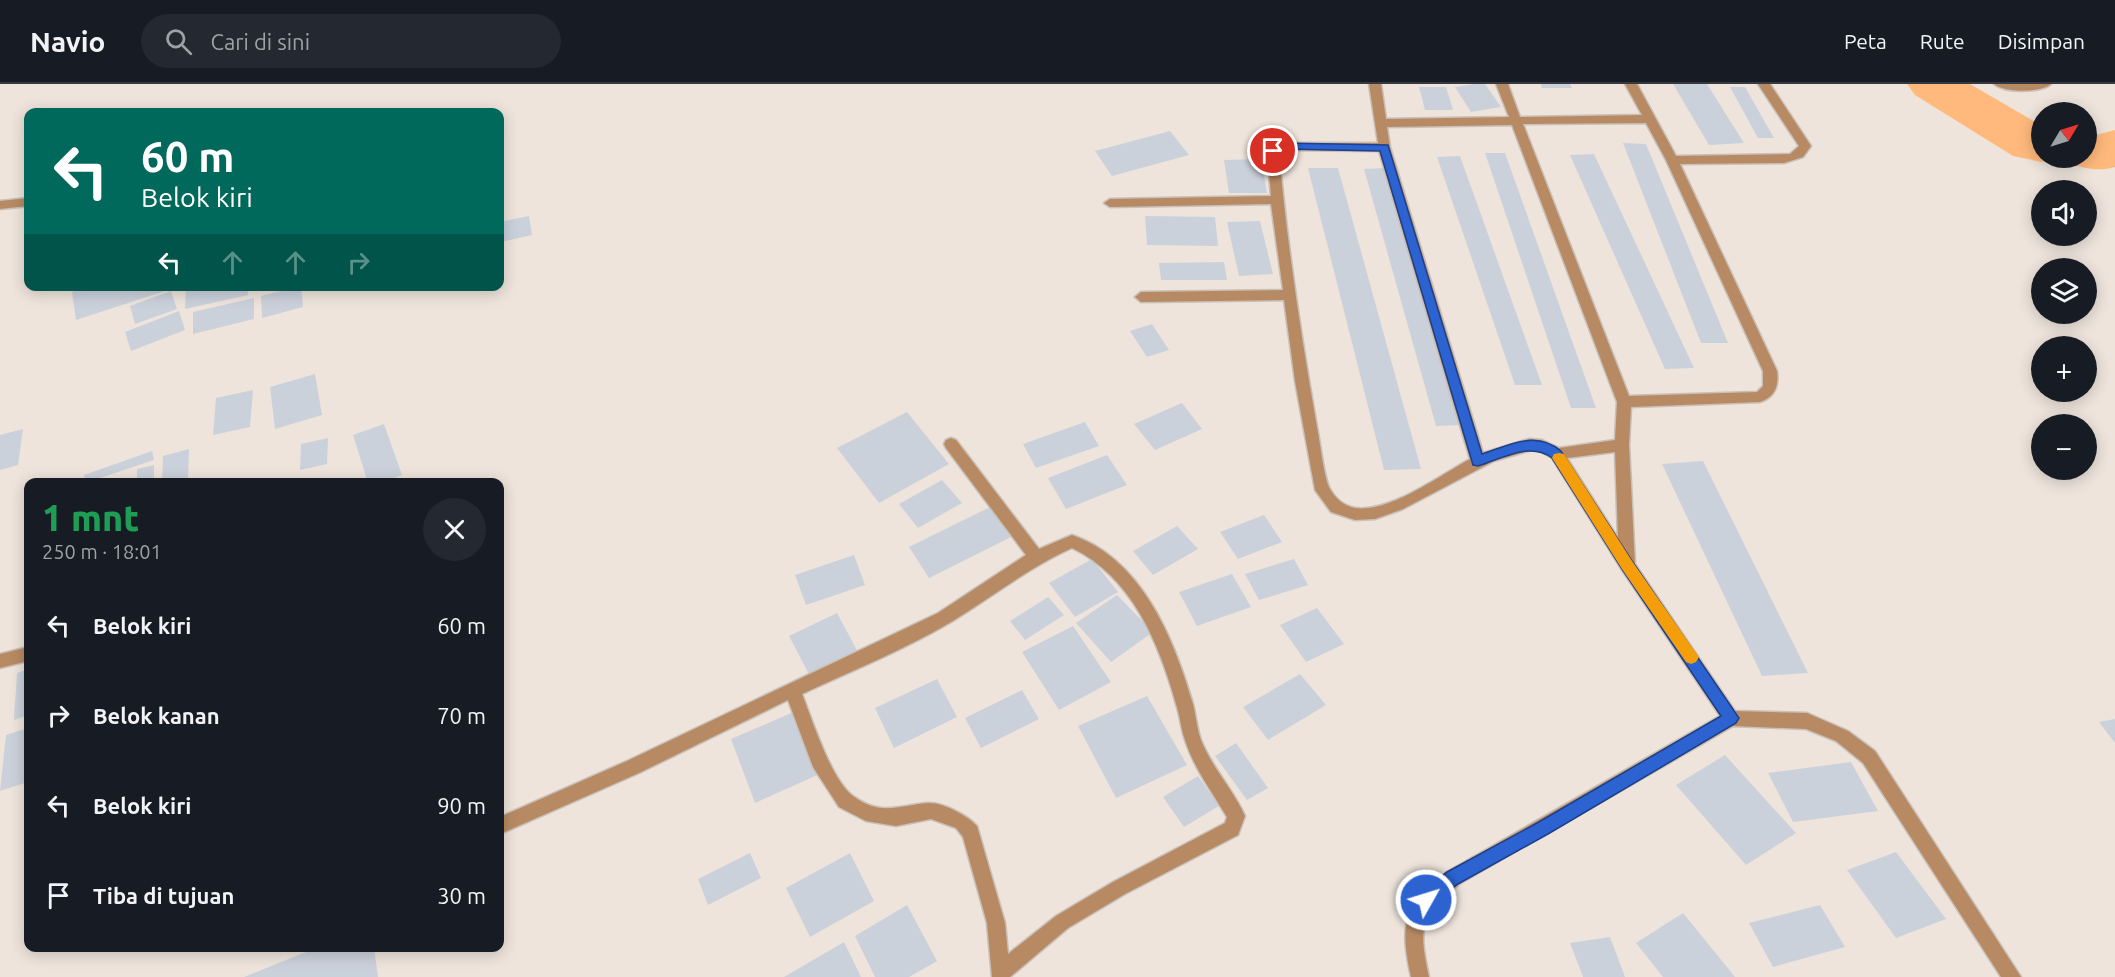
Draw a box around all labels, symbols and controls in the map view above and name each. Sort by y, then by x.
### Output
search box [141,14,561,68]
icon: search [162,25,195,58]
text: Navio [30,26,105,57]
text: Cari di sini [210,29,310,54]
text: Peta [1844,29,1887,53]
text: Rute [1920,29,1965,53]
text: Disimpan [1998,29,2085,53]
north arrow [2031,102,2097,168]
map controls [2031,102,2097,480]
pin [1247,125,1298,176]
icon: left [42,132,120,210]
text: 60 m [141,133,235,180]
icon: arrive [1256,134,1289,167]
button: sound [2031,180,2097,246]
text: Belok kiri [141,182,253,212]
icon: left [153,246,186,279]
icon: ahead [216,246,249,279]
icon: ahead [279,246,312,279]
icon: right [342,246,375,279]
button: layers [2031,258,2097,324]
button: + [2031,336,2097,402]
button: − [2031,414,2097,480]
text: 1 mnt [42,497,139,538]
button: close [423,498,486,561]
text: 250 m · 18:01 [42,540,162,563]
icon: left [42,609,75,642]
text: Belok kiri [93,613,191,638]
text: 60 m [437,613,486,638]
icon: right [42,699,75,732]
text: Belok kanan [93,703,220,728]
text: 70 m [437,703,486,728]
icon: left [42,789,75,822]
text: Belok kiri [93,793,191,818]
text: 90 m [437,793,486,818]
position arrow [1394,868,1458,932]
icon: arrive [42,879,75,912]
text: Tiba di tujuan [93,883,234,908]
text: 30 m [437,883,486,908]

